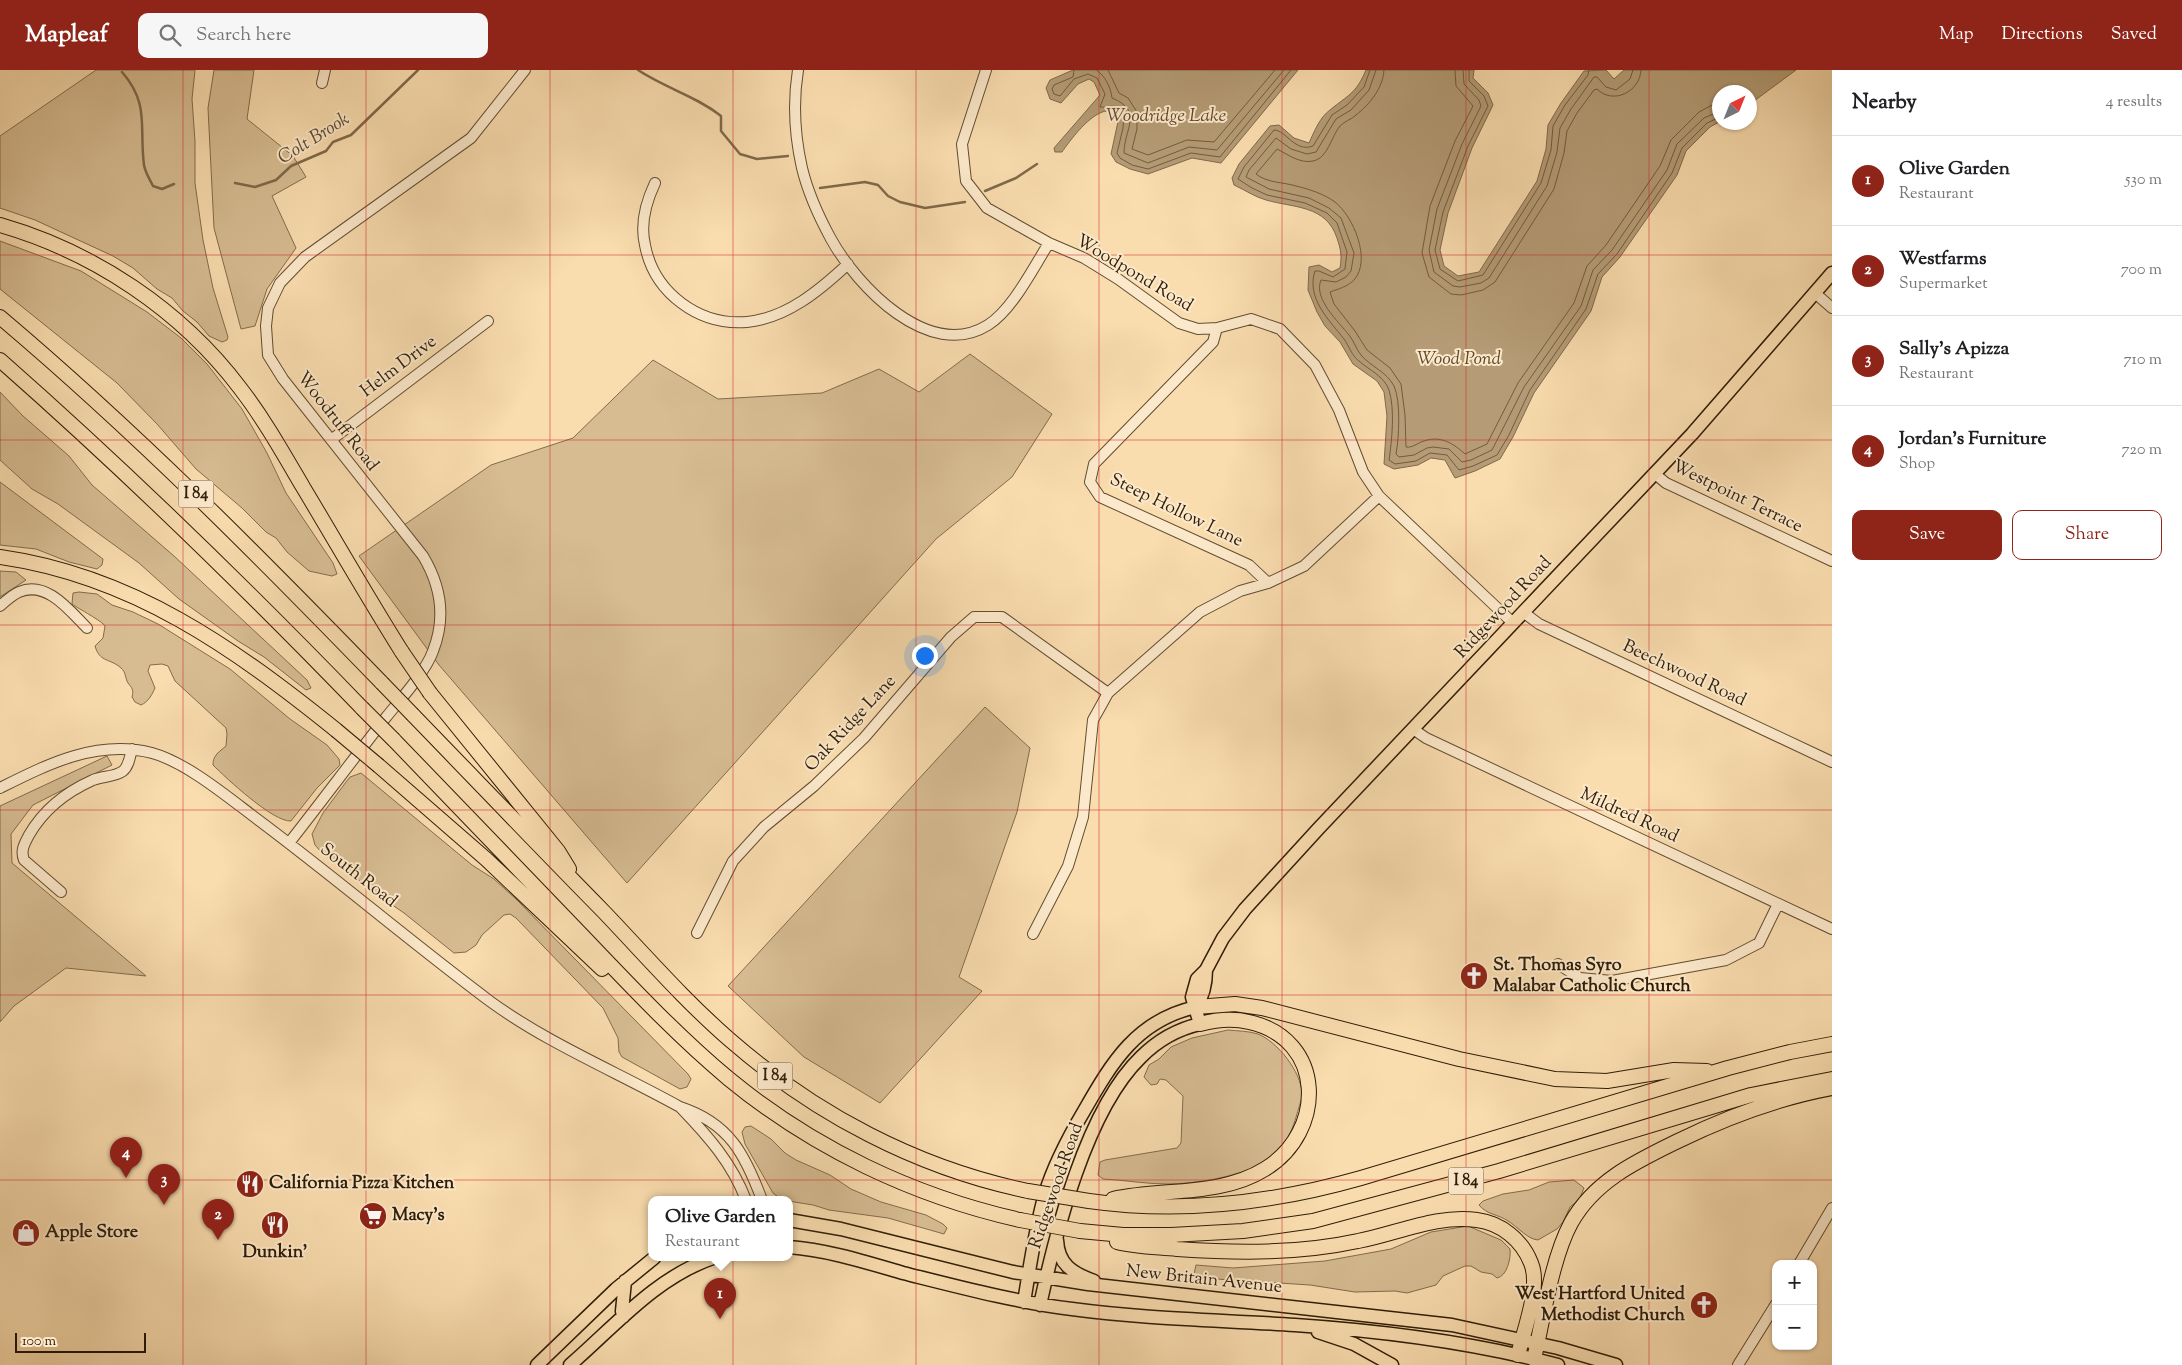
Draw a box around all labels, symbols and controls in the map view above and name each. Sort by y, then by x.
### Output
search box [138,13,488,58]
text: Mapleaf [25,18,108,52]
icon: search [156,21,184,49]
text: Search here [196,22,291,49]
text: Map [1939,22,1974,48]
text: Directions [2002,22,2083,48]
text: Saved [2111,22,2157,48]
north arrow [1712,85,1757,130]
text: Nearby [1852,88,1917,118]
text: 4 results [2106,91,2162,114]
water label: Woodridge Lake [1106,103,1226,130]
water label: Colt Brook [273,106,355,172]
text: Olive Garden [1899,156,2010,183]
text: 1 [1865,169,1871,192]
text: 530 m [2125,169,2162,192]
text: Restaurant [1899,183,1974,206]
street label: Woodpond Road [1070,229,1198,319]
text: Westfarms [1899,246,1986,273]
text: 2 [1864,259,1872,282]
text: 700 m [2121,259,2162,282]
text: Supermarket [1899,273,1988,296]
street label: Helm Drive [355,330,443,404]
text: Sally's Apizza [1899,336,2009,363]
water label: Wood Pond [1417,346,1502,373]
text: 3 [1865,349,1871,372]
text: 710 m [2124,349,2162,372]
text: Restaurant [1899,363,1974,386]
street label: Woodruff Road [290,367,384,477]
text: Jordan's Furniture [1899,426,2046,453]
text: 4 [1864,439,1872,462]
text: 720 m [2122,439,2162,462]
text: Shop [1899,453,1935,476]
street label: Westpoint Terrace [1667,454,1807,540]
street label: Steep Hollow Lane [1105,467,1247,555]
road number: I 84 [178,480,214,508]
button: Save [1852,510,2002,560]
button: Share [2012,510,2162,560]
street label: Ridgewood Road [1450,551,1558,665]
street label: Beechwood Road [1618,634,1750,714]
your location [912,643,938,669]
street label: Oak Ridge Lane [799,670,903,778]
street label: Mildred Road [1575,782,1683,850]
street label: South Road [314,837,402,915]
place label: St. Thomas Syro Malabar Catholic Church [1493,953,1691,1000]
church icon: St. Thomas Syro Malabar Catholic Church [1459,961,1489,991]
road number: I 84 [758,1062,792,1089]
street label: Ridgewood Road [1023,1119,1091,1253]
pin: 4 [110,1137,142,1178]
pin: 3 [148,1164,180,1205]
road number: I 84 [1448,1168,1484,1194]
restaurant icon: California Pizza Kitchen [235,1169,265,1199]
place label: California Pizza Kitchen [269,1171,455,1197]
popup [648,1196,793,1261]
pin: 2 [202,1199,234,1240]
supermarket icon: Macy's [358,1201,388,1231]
place label: Macy's [392,1203,444,1229]
text: Olive Garden [665,1204,776,1231]
restaurant icon: Dunkin' [260,1210,290,1240]
shop icon: Apple Store [11,1218,41,1248]
place label: Apple Store [45,1220,139,1246]
text: Restaurant [665,1231,740,1254]
place label: Dunkin' [242,1240,308,1266]
street label: New Britain Avenue [1125,1259,1283,1301]
map controls [1772,1260,1817,1350]
button: + [1772,1260,1817,1305]
pin: 1 [704,1278,736,1319]
place label: West Hartford United Methodist Church [1515,1282,1686,1329]
church icon: West Hartford United Methodist Church [1689,1290,1719,1320]
button: − [1772,1305,1817,1350]
scale bar [15,1330,146,1353]
text: 100 m [22,1332,56,1352]

